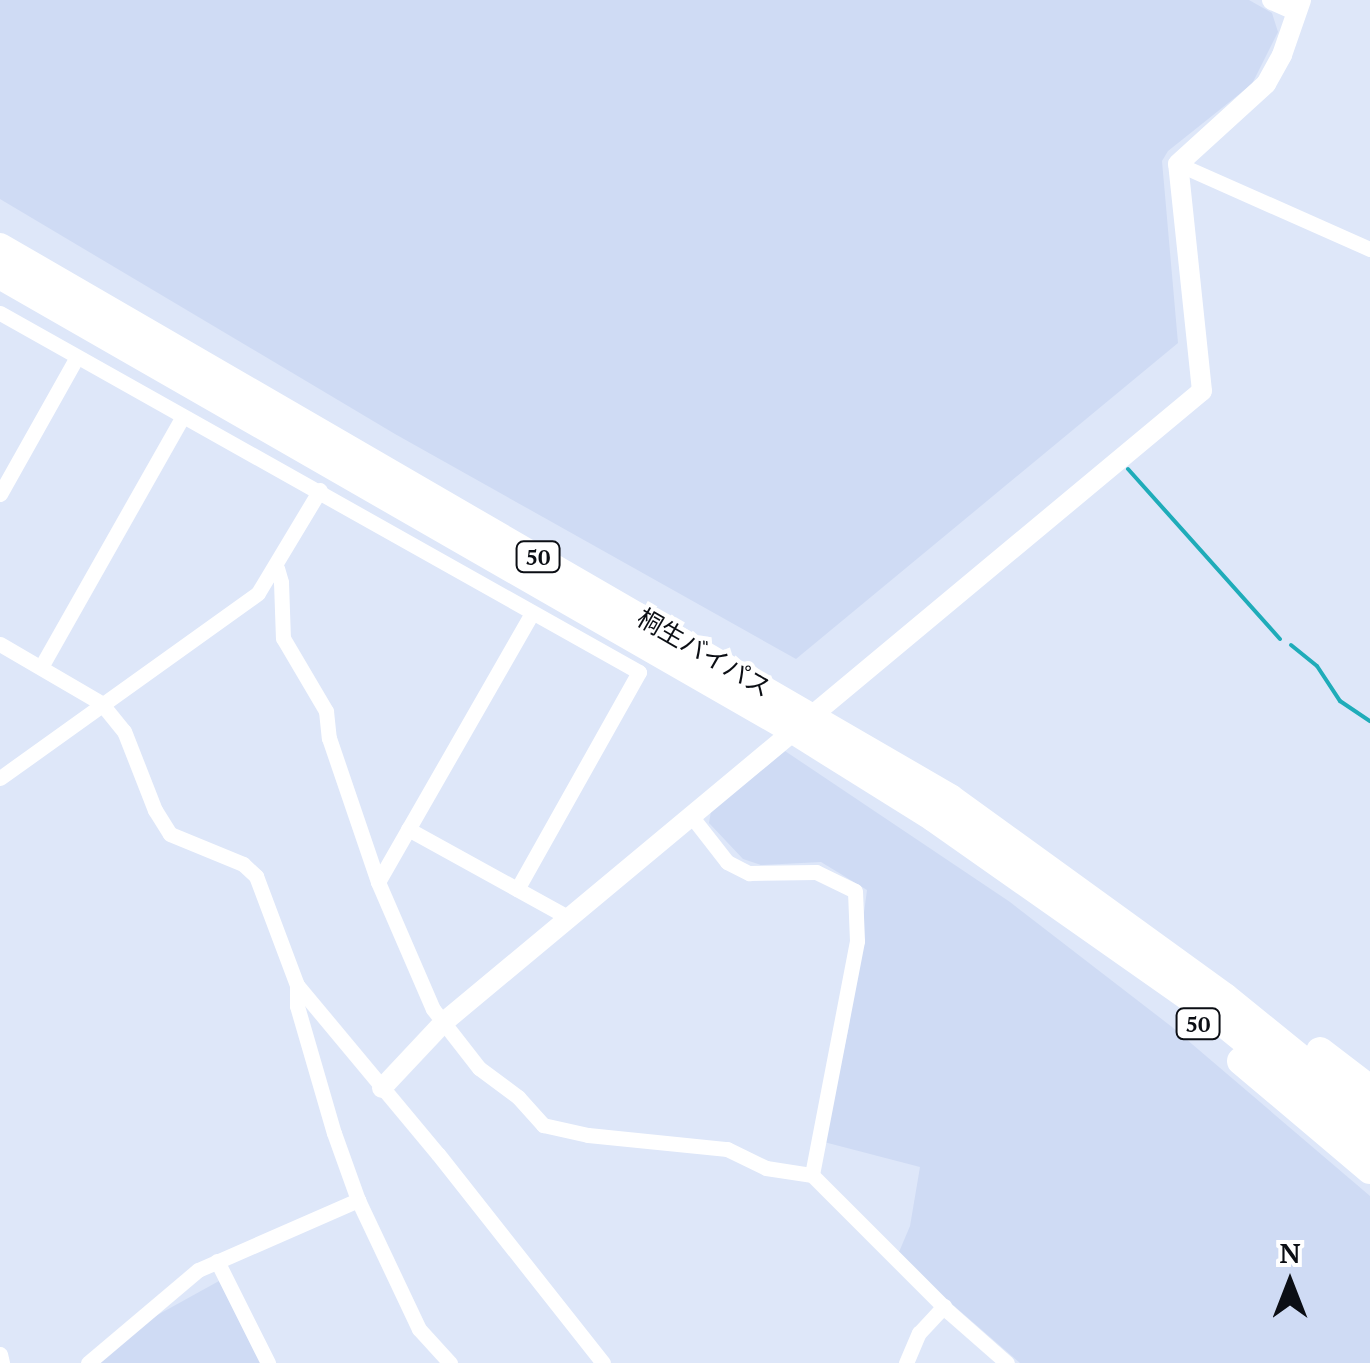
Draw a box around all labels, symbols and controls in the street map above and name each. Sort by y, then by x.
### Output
road number: 50 [516,540,560,574]
street label: 桐生バイパス [632,603,776,703]
road number: 50 [1176,1007,1220,1041]
north arrow [1240,1233,1340,1333]
text: N [1279,1234,1301,1271]

